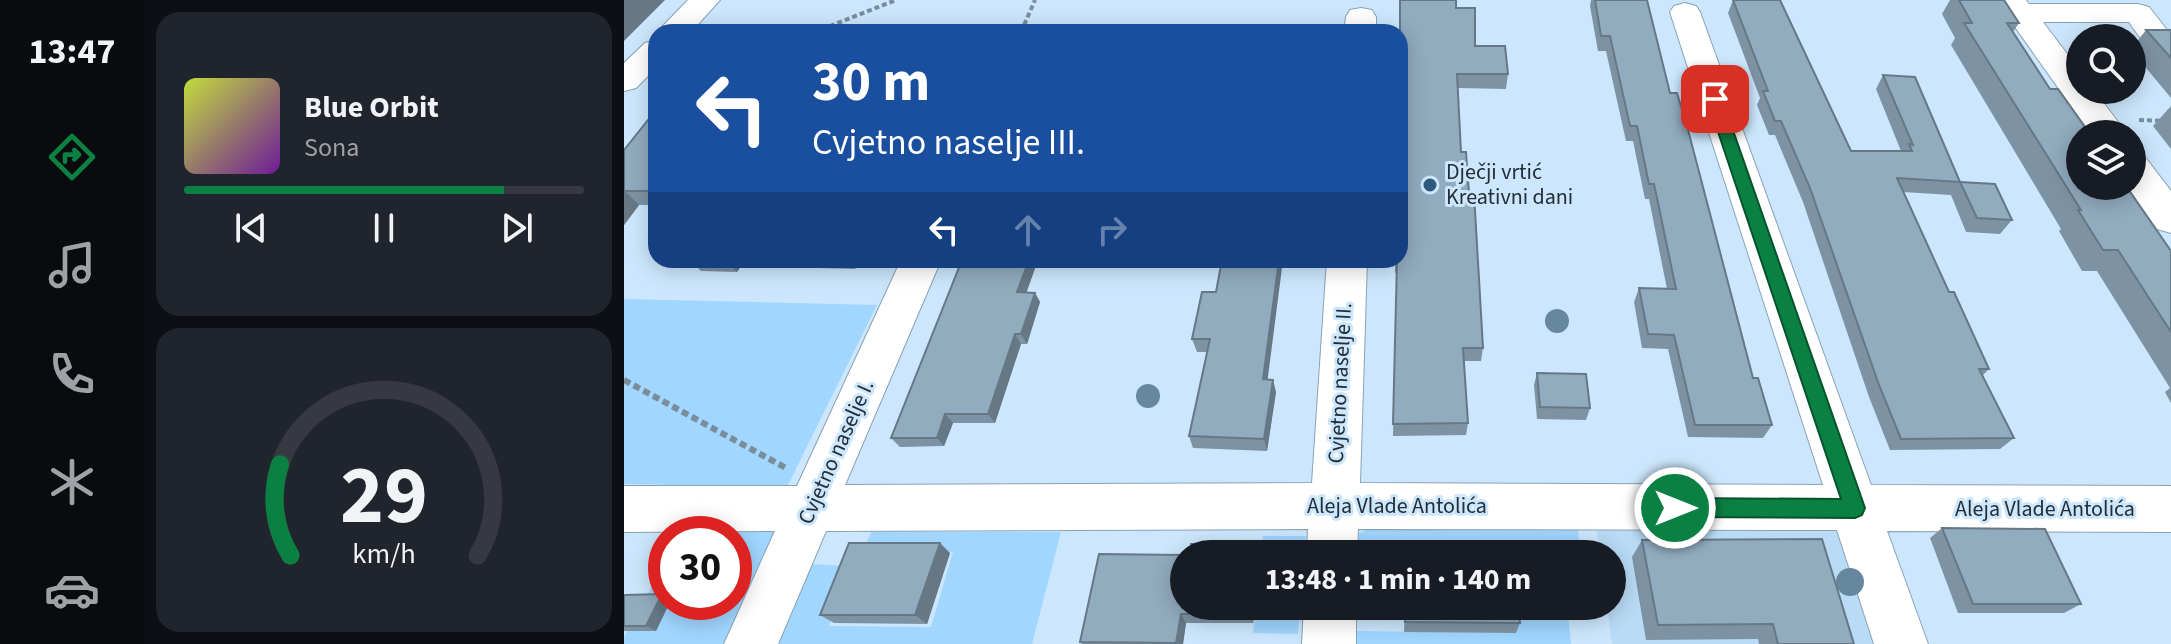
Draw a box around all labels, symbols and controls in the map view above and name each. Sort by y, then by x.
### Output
map controls [2066,24,2146,200]
button: search [2066,24,2146,104]
text: 13:47 [29,26,115,77]
text: 30 m [812,43,930,122]
icon: left [680,56,784,160]
pin [1681,65,1749,133]
icon: arrive [1693,77,1737,121]
text: Blue Orbit [304,86,439,129]
text: Cvjetno naselje III. [812,117,1085,168]
button: layers [2066,120,2146,200]
icon: directions [44,129,100,185]
text: Sona [304,129,359,166]
place label: Dječji vrtić Kreativni dani [1446,156,1573,213]
marker: Dječji vrtić Kreativni dani [1421,176,1439,194]
icon: previous [229,206,273,250]
icon: pause [362,206,406,250]
icon: next [495,206,539,250]
icon: left [922,208,966,252]
icon: ahead [1006,208,1050,252]
icon: right [1090,208,1134,252]
icon: music [44,237,100,293]
street label: Cvjetno naselje II. [1320,302,1360,464]
icon: phone [44,346,100,402]
street label: Cvjetno naselje I. [790,375,882,529]
text: 29 [340,437,428,555]
icon: climate [44,454,100,510]
position arrow [1633,466,1717,550]
street label: Aleja Vlade Antolića [1307,490,1487,522]
street label: Aleja Vlade Antolića [1955,493,2135,525]
speed limit sign: 30 [648,516,752,620]
text: km/h [352,534,416,574]
text: 13:48 · 1 min · 140 m [1265,558,1531,601]
icon: car [44,562,100,618]

